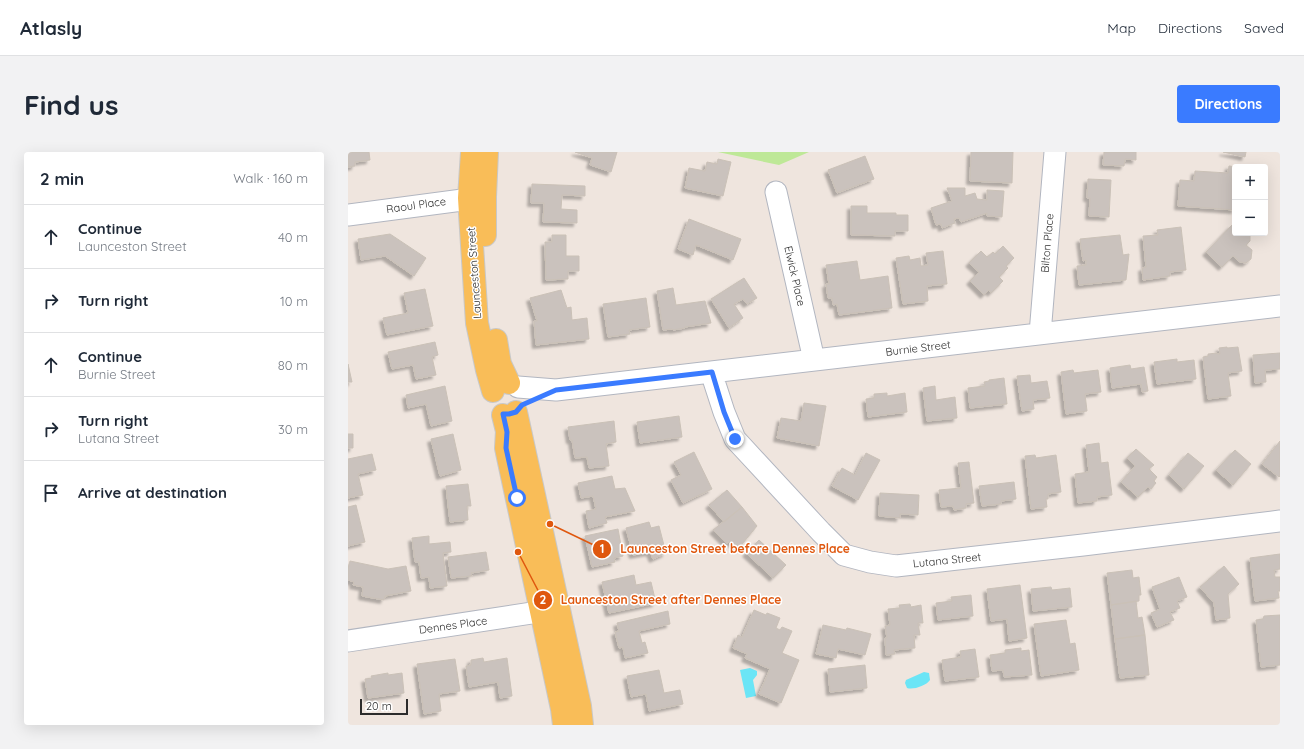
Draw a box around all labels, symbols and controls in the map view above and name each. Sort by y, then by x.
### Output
text: Atlasly [20,16,82,40]
text: Map [1107,19,1136,37]
text: Directions [1158,19,1222,37]
text: Saved [1244,19,1284,37]
button: Directions [1177,85,1280,123]
text: Find us [24,87,118,122]
map controls [1232,164,1268,236]
button: + [1232,164,1268,200]
text: 2 min [40,168,84,189]
text: Walk · 160 m [233,170,308,186]
street label: Raoul Place [385,194,447,216]
button: − [1232,200,1268,236]
street label: Bilton Place [1037,213,1057,273]
text: Continue [78,219,142,238]
icon: ahead [40,226,62,248]
street label: Launceston Street [464,226,484,319]
text: 40 m [278,229,308,245]
text: Launceston Street [78,238,187,254]
street label: Elwick Place [781,244,809,308]
icon: right [40,290,62,312]
text: Turn right [78,291,149,310]
text: 10 m [280,293,308,309]
street label: Burnie Street [885,337,952,359]
text: Continue [78,347,142,366]
icon: ahead [40,354,62,376]
text: 80 m [278,357,308,373]
text: Burnie Street [78,366,156,382]
text: Turn right [78,411,149,430]
icon: right [40,418,62,440]
text: 30 m [278,421,308,437]
text: Lutana Street [78,430,159,446]
route end [726,430,744,448]
icon: arrive [40,482,62,504]
text: Arrive at destination [78,483,227,502]
route start [508,489,526,507]
callout: Launceston Street before Dennes Place [592,537,858,561]
text: 1 [600,541,604,556]
text: Launceston Street before Dennes Place [620,541,850,556]
street label: Lutana Street [912,549,982,571]
callout: Launceston Street after Dennes Place [533,588,789,612]
text: 2 [540,592,547,607]
text: Launceston Street after Dennes Place [561,592,781,607]
street label: Dennes Place [418,613,488,637]
scale bar [360,697,408,716]
text: 20 m [366,699,392,713]

